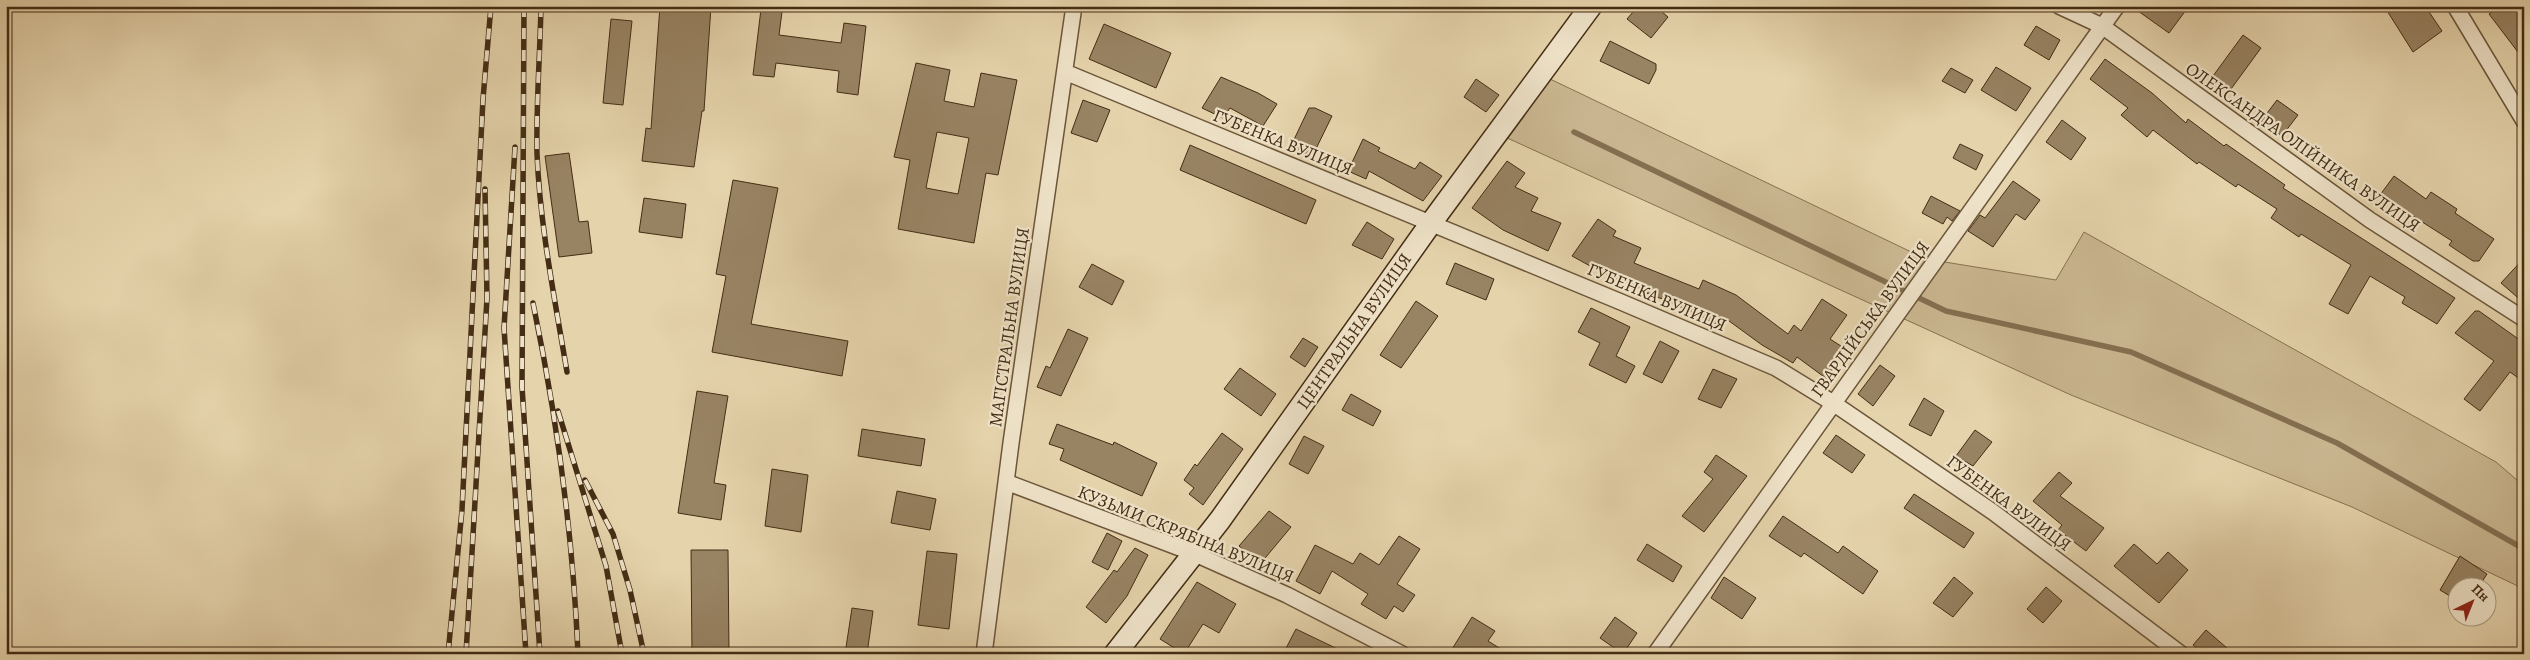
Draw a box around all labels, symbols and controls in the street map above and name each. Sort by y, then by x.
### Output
street label: ОЛЕКСАНДРА ОЛІЙНИКА ВУЛИЦЯ [2181,56,2425,238]
street label: ГУБЕНКА ВУЛИЦЯ [1209,103,1357,181]
street label: МАГІСТРАЛЬНА ВУЛИЦЯ [983,226,1035,428]
street label: ГВАРДІЙСЬКА ВУЛИЦЯ [1805,236,1935,402]
street label: ЦЕНТРАЛЬНА ВУЛИЦЯ [1291,248,1417,414]
street label: ГУБЕНКА ВУЛИЦЯ [1584,257,1730,337]
street label: ГУБЕНКА ВУЛИЦЯ [1942,449,2076,557]
street label: КУЗЬМИ СКРЯБІНА ВУЛИЦЯ [1074,480,1298,588]
north arrow [2448,578,2498,628]
text: Пн [2467,580,2494,606]

